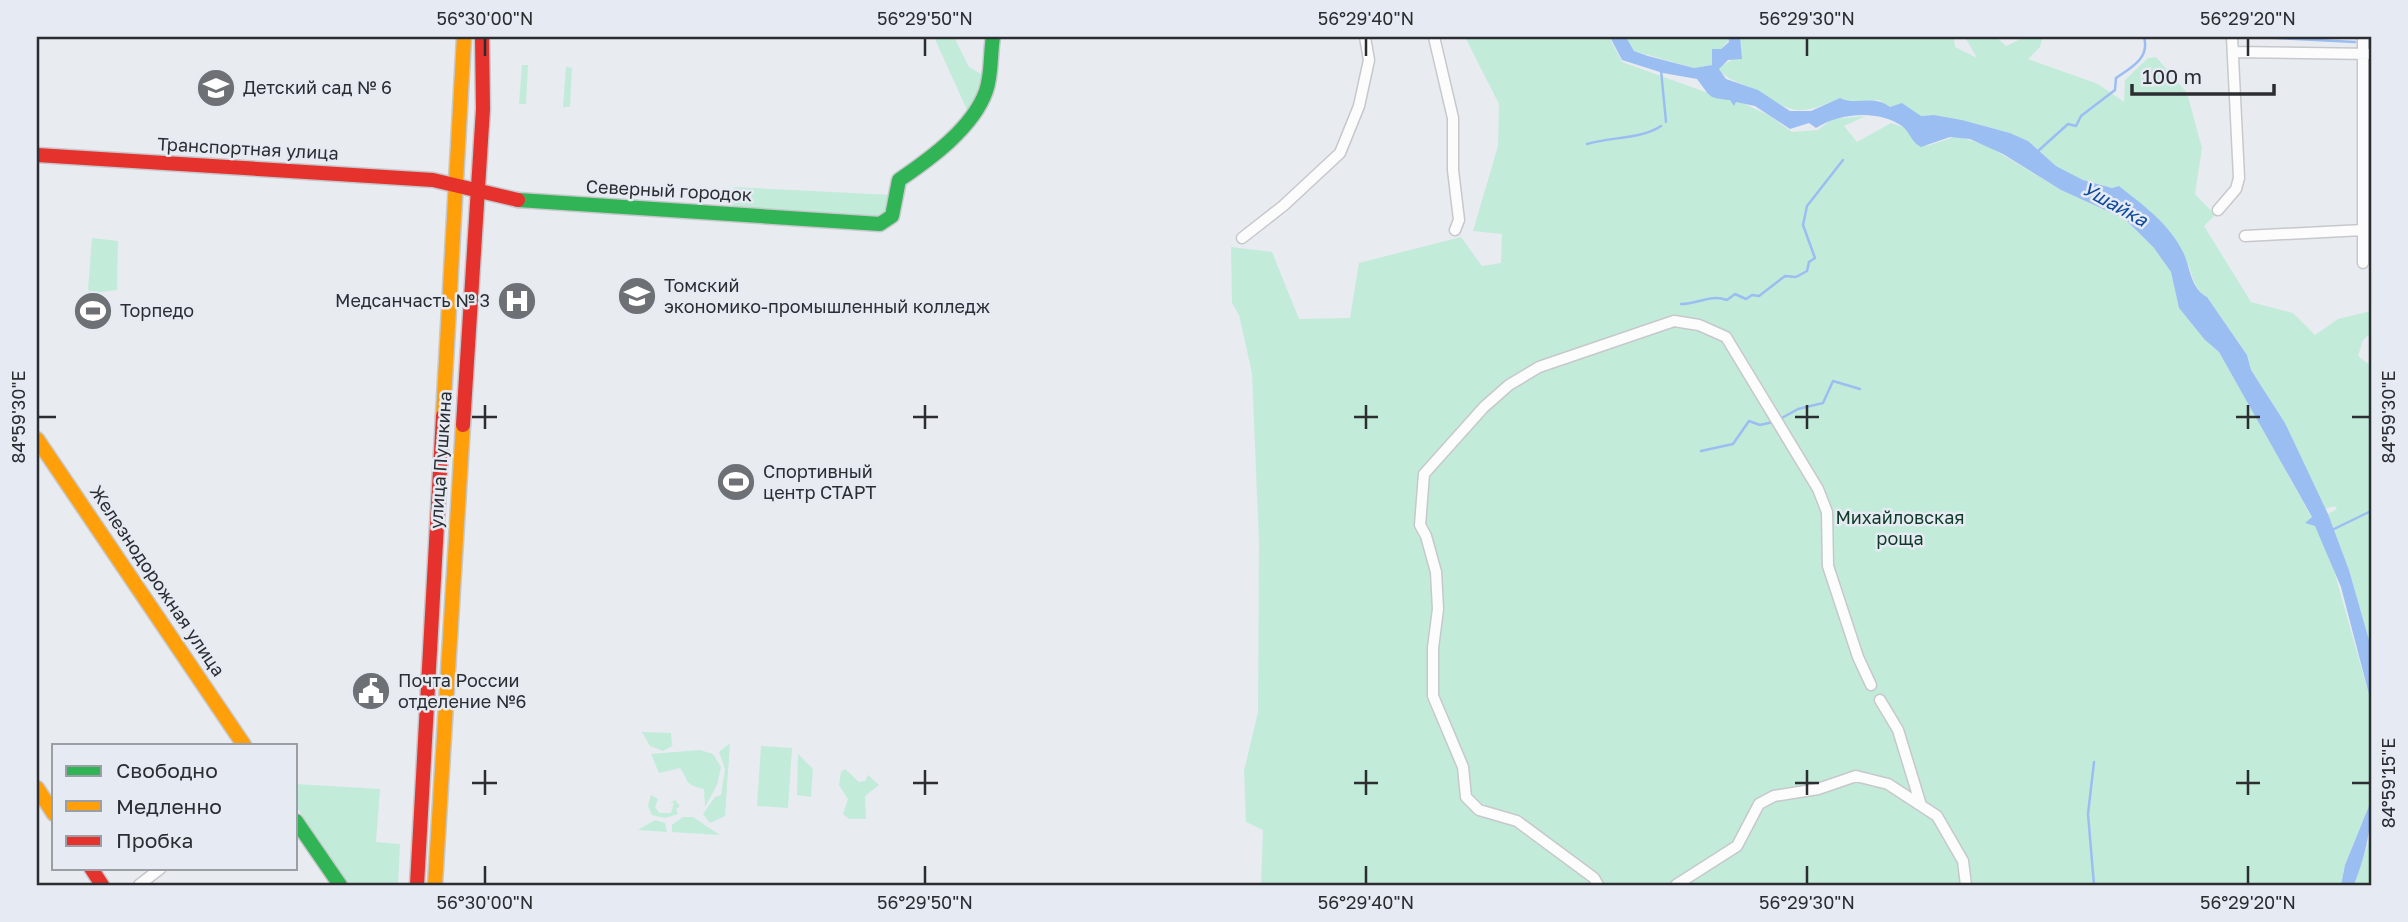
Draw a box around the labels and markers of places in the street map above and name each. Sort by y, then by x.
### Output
school or university icon: Детский сад № 6 [195,67,237,109]
place label: Детский сад № 6 [243,76,392,98]
place label: Томский экономико-промышленный колледж [664,274,990,317]
school or university icon: Томский экономико-промышленный колледж [616,275,658,317]
hospital icon: Медсанчасть № 3 [496,280,538,322]
place label: Медсанчасть № 3 [335,289,490,311]
sports icon: Торпедо [72,290,114,332]
place label: Торпедо [120,299,194,321]
place label: Спортивный центр СТАРТ [763,460,876,503]
sports icon: Спортивный центр СТАРТ [715,461,757,503]
place label: Почта России отделение №6 [398,669,526,712]
public building icon: Почта России отделение №6 [350,670,392,712]

